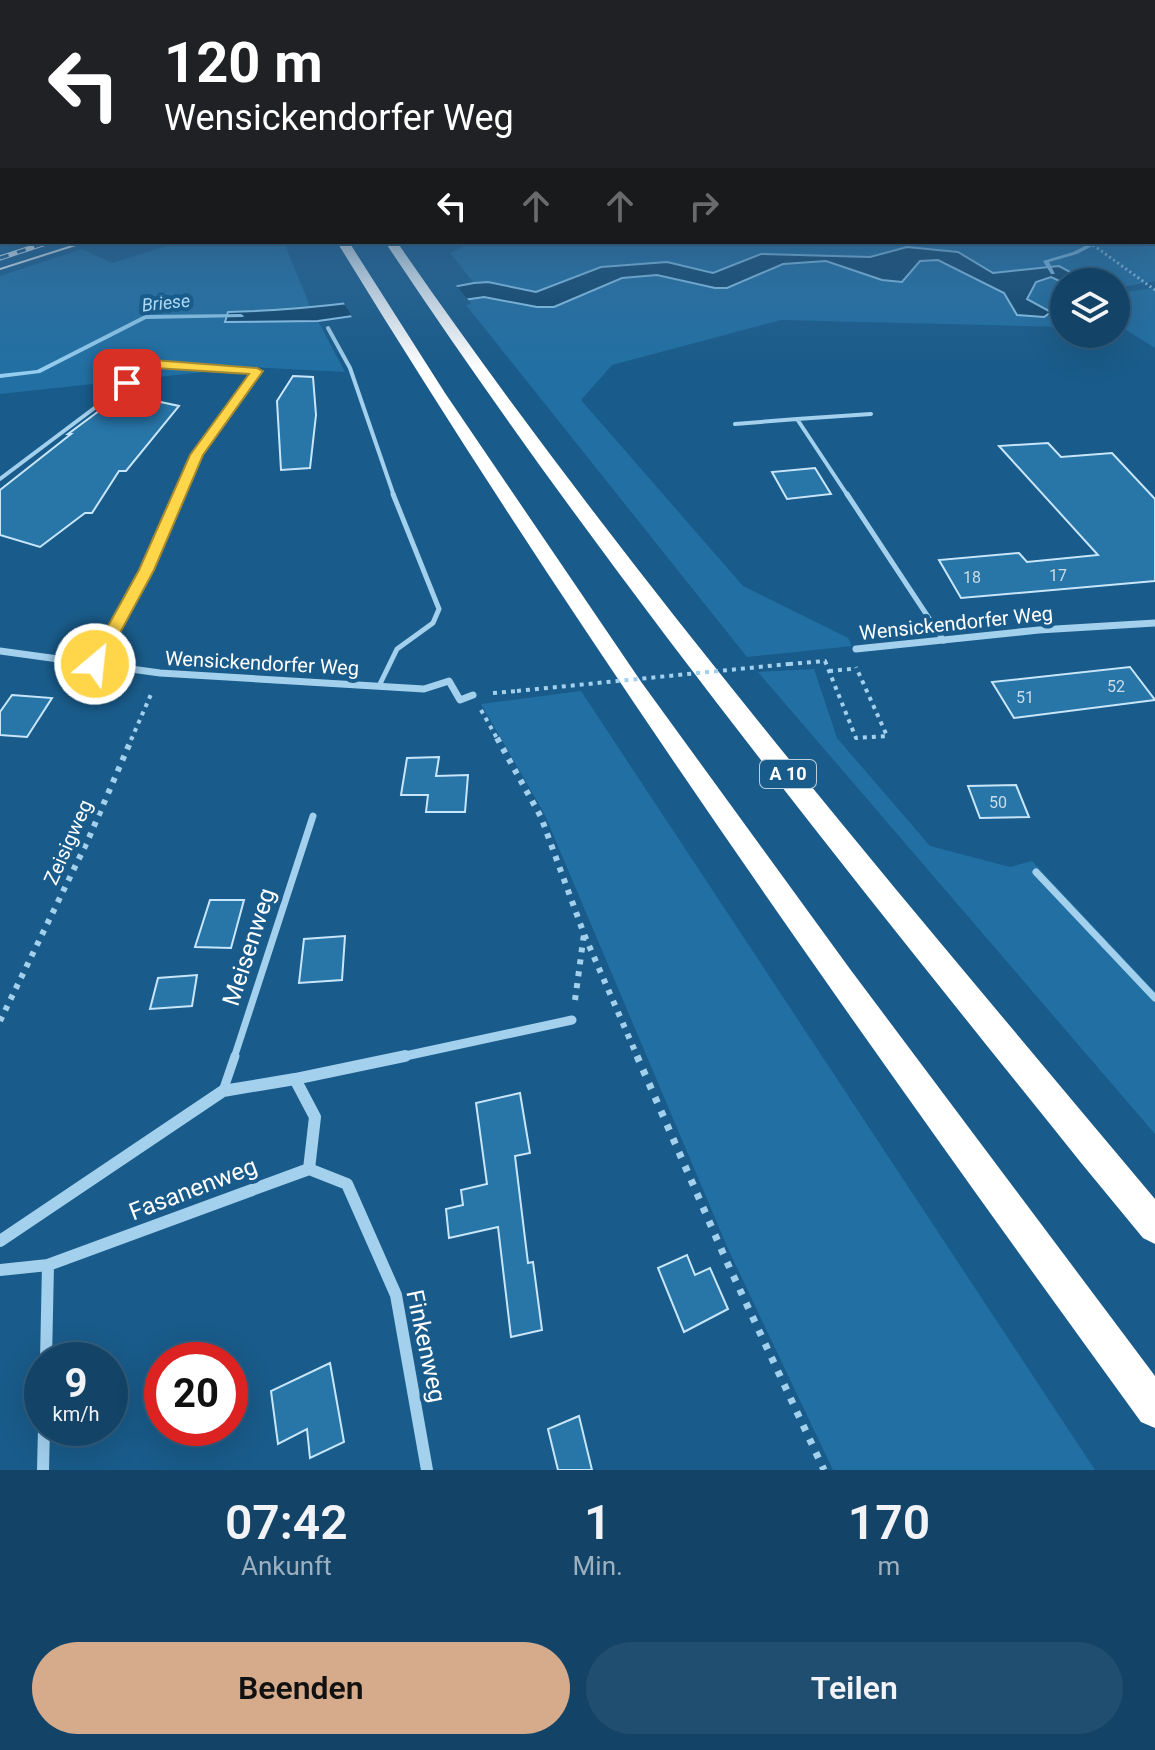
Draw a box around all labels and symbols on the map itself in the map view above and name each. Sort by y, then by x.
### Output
water label: Briese [141,290,191,315]
pin [93,349,161,417]
house number: 17 [1049,566,1067,585]
house number: 18 [963,568,981,587]
street label: Wensickendorfer Weg [858,601,1054,645]
position arrow [53,622,137,706]
street label: Wensickendorfer Weg [164,646,360,680]
house number: 52 [1107,677,1125,696]
house number: 51 [1016,688,1034,707]
road number: A 10 [760,760,816,788]
house number: 50 [989,793,1007,812]
street label: Zeisigweg [39,796,97,888]
street label: Meisenweg [217,885,281,1009]
street label: Fasanenweg [125,1152,261,1226]
street label: Finkenweg [400,1287,452,1405]
speed limit sign: 20 [144,1342,248,1446]

